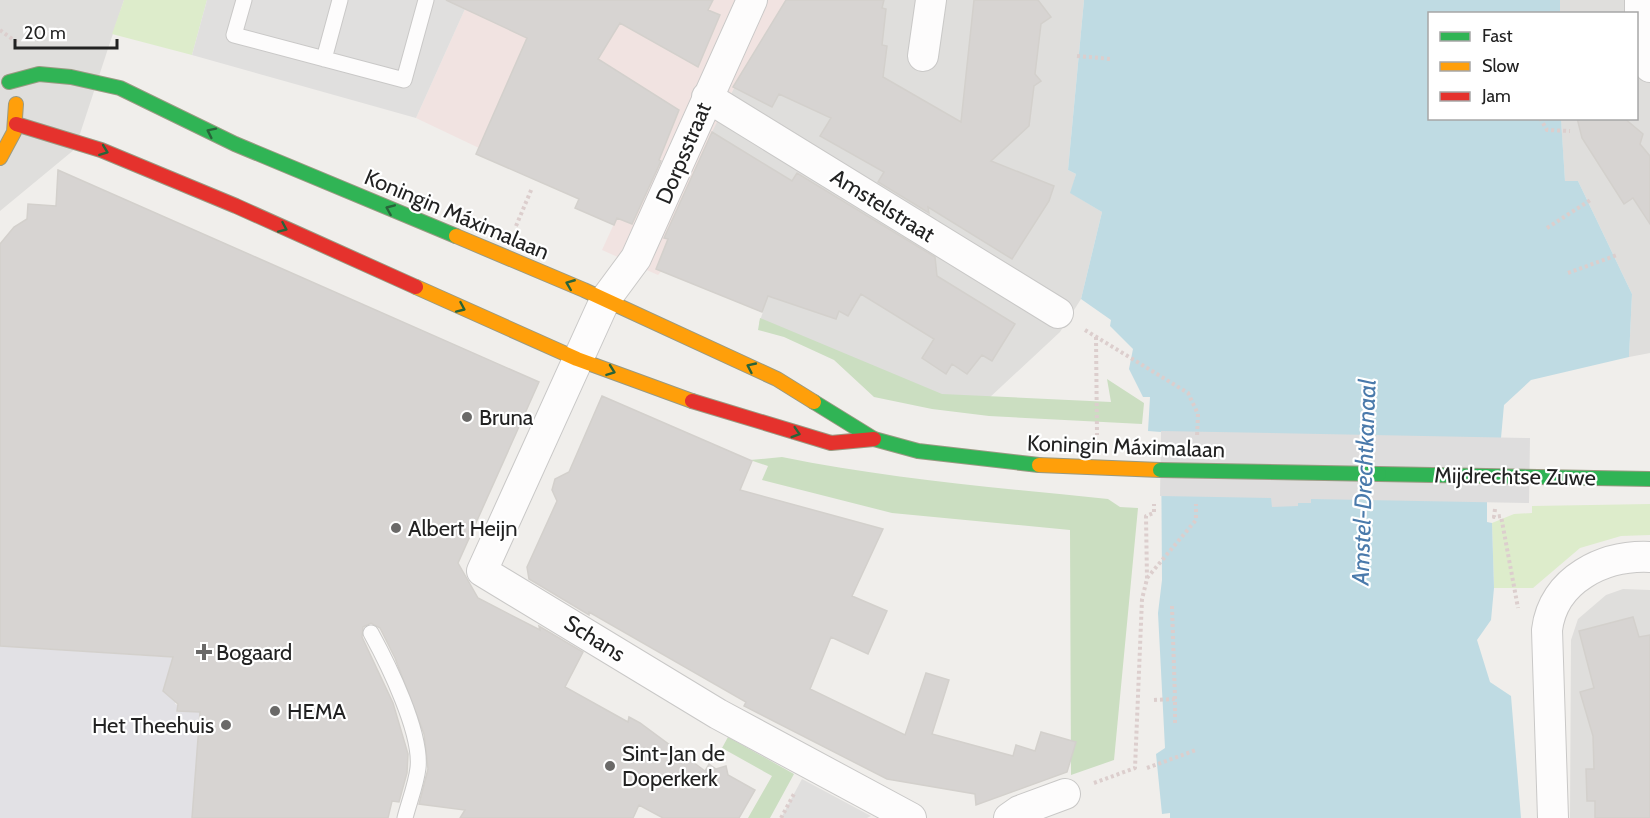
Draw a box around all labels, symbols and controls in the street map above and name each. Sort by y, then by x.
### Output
scale bar [15,12,117,50]
legend [1428,12,1638,120]
text: 20 m [24,22,66,44]
text: Fast [1482,25,1513,47]
text: Slow [1482,55,1519,77]
text: Jam [1481,85,1511,107]
street label: Dorpsstraat [650,98,717,208]
one-way arrow [206,128,217,140]
one-way arrow [98,144,108,157]
street label: Koningin Máximalaan [360,163,553,266]
street label: Amstelstraat [826,163,940,248]
one-way arrow [385,204,396,216]
one-way arrow [277,220,288,232]
one-way arrow [565,279,576,291]
one-way arrow [454,301,465,313]
one-way arrow [746,363,757,375]
one-way arrow [605,364,616,376]
water label: Amstel-Drechtkanaal [1345,378,1382,586]
place label: Bruna [479,404,534,431]
marker: Bruna [460,410,474,424]
one-way arrow [790,426,801,438]
street label: Koningin Máximalaan [1026,430,1225,463]
street label: Mijdrechtse Zuwe [1434,462,1596,491]
place label: Albert Heijn [408,515,518,542]
marker: Albert Heijn [389,521,403,535]
street label: Schans [559,609,630,668]
place label: Bogaard [216,639,292,666]
marker: Bogaard [197,645,211,659]
place label: HEMA [287,698,347,725]
marker: HEMA [268,704,282,718]
place label: Het Theehuis [92,712,214,739]
marker: Het Theehuis [219,718,233,732]
place label: Sint-Jan de Doperkerk [622,740,725,792]
marker: Sint-Jan de Doperkerk [603,759,617,773]

